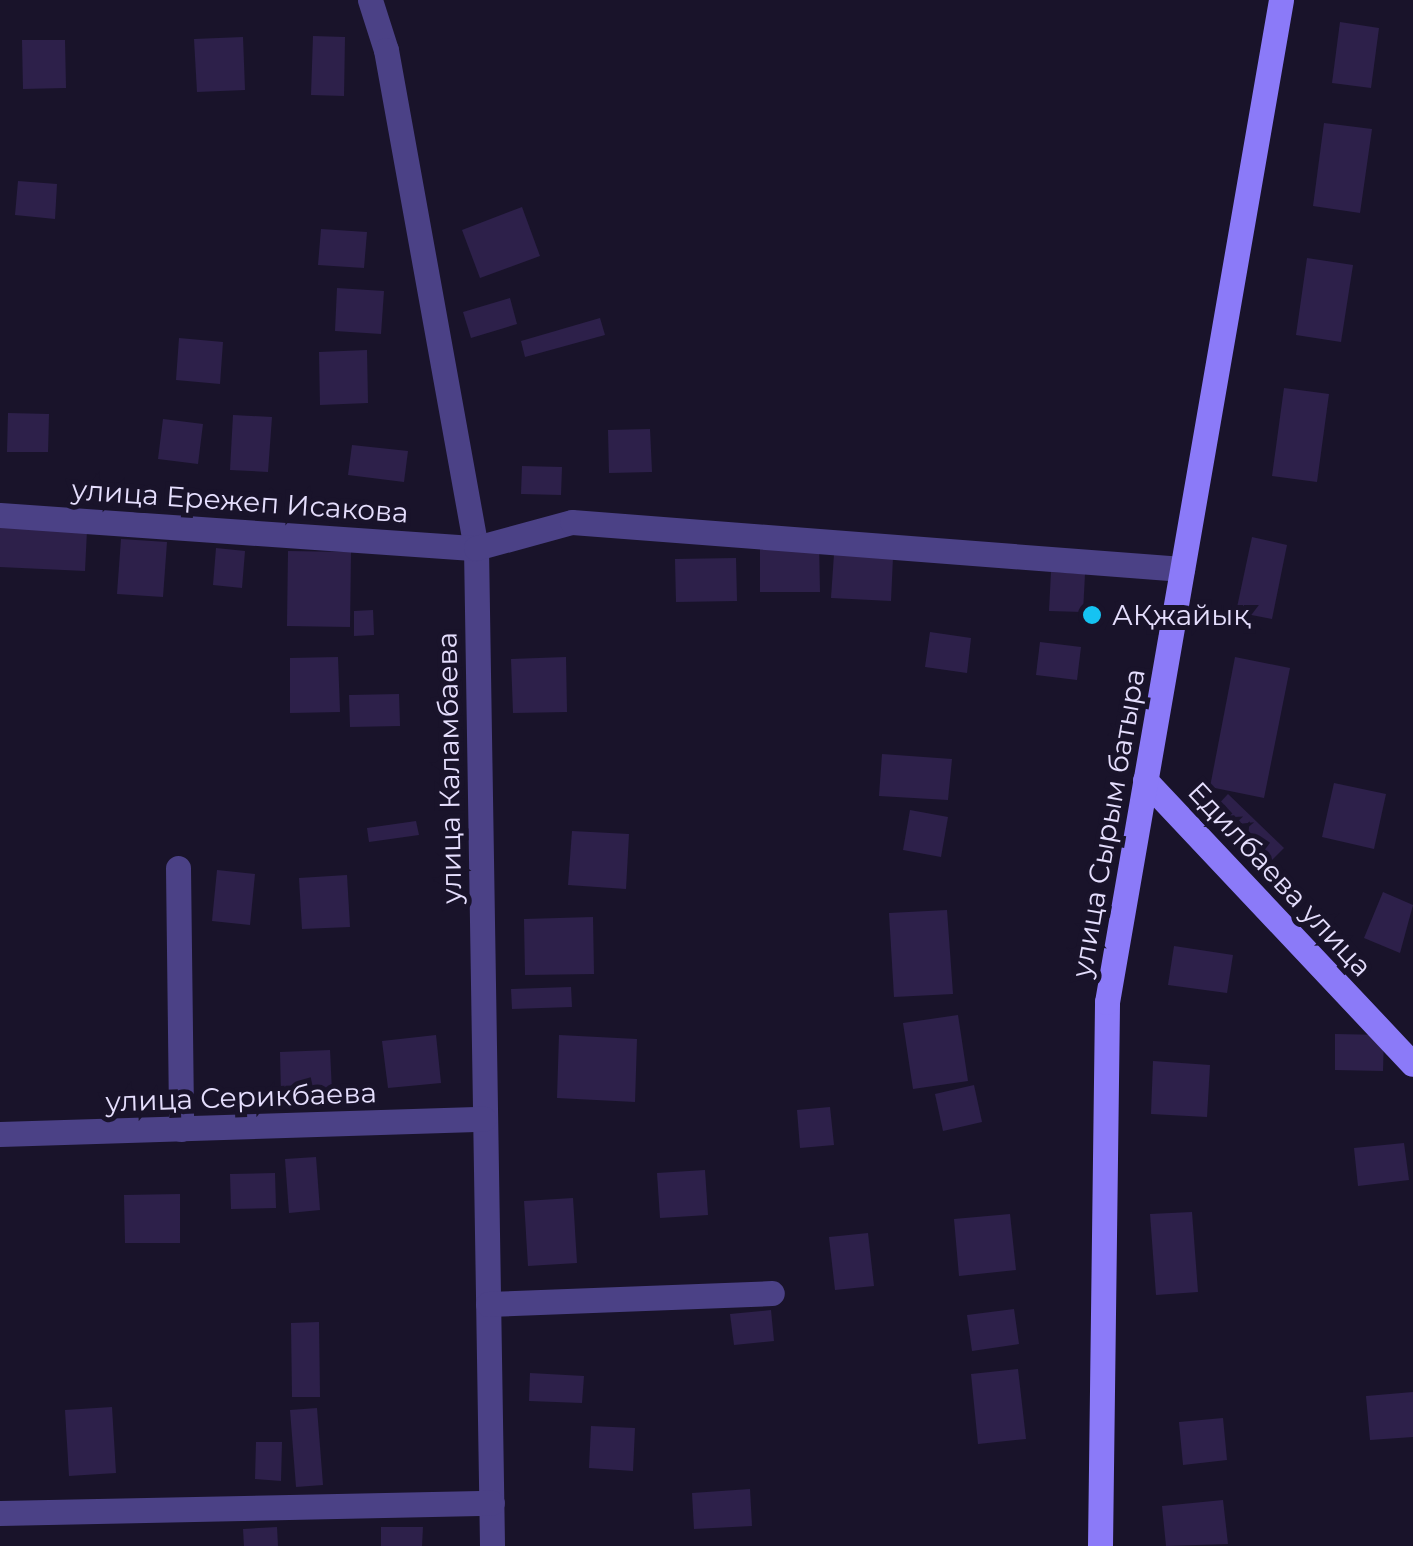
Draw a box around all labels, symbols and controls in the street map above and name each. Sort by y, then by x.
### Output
street label: улица Ережеп Исакова [70,472,410,530]
place label: АҚжайық [1112,598,1249,632]
marker: АҚжайық [1081,604,1103,626]
street label: улица Каламбаева [430,632,468,904]
street label: улица Сырым батыра [1064,666,1152,980]
street label: Едилбаева улица [1181,775,1379,983]
street label: улица Серикбаева [105,1075,377,1119]

